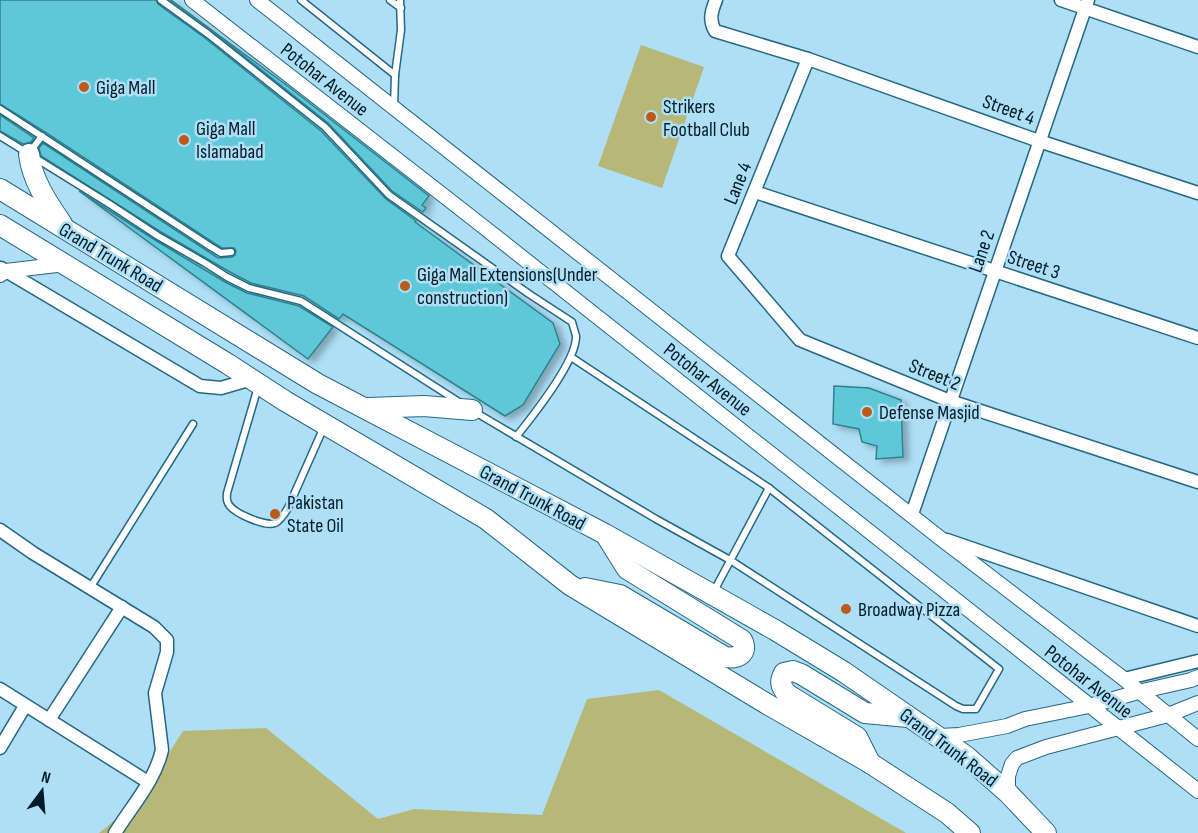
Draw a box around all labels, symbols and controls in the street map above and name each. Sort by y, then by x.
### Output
street label: Potohar Avenue [276,38,373,122]
place label: Giga Mall [96,76,155,100]
marker: Giga Mall [77,80,91,94]
street label: Street 4 [979,89,1038,130]
place label: Strikers Football Club [663,95,750,142]
marker: Strikers Football Club [644,110,658,124]
place label: Giga Mall Islamabad [196,117,264,164]
marker: Giga Mall Islamabad [177,133,191,147]
street label: Lane 4 [719,159,757,208]
street label: Grand Trunk Road [54,218,167,298]
street label: Lane 2 [964,227,1000,276]
street label: Street 3 [1004,245,1063,285]
place label: Giga Mall Extensions(Under construction) [417,263,598,310]
marker: Giga Mall Extensions(Under construction) [398,279,412,293]
street label: Potohar Avenue [659,338,756,422]
street label: Street 2 [905,354,964,396]
place label: Defense Masjid [879,401,980,425]
marker: Defense Masjid [860,405,874,419]
street label: Grand Trunk Road [475,460,590,536]
place label: Pakistan State Oil [287,491,344,538]
marker: Pakistan State Oil [268,507,282,521]
place label: Broadway Pizza [858,598,960,622]
marker: Broadway Pizza [839,602,853,616]
street label: Potohar Avenue [1040,640,1137,724]
street label: Grand Trunk Road [895,703,1002,792]
north arrow [12,761,72,821]
text: N [39,768,52,788]

